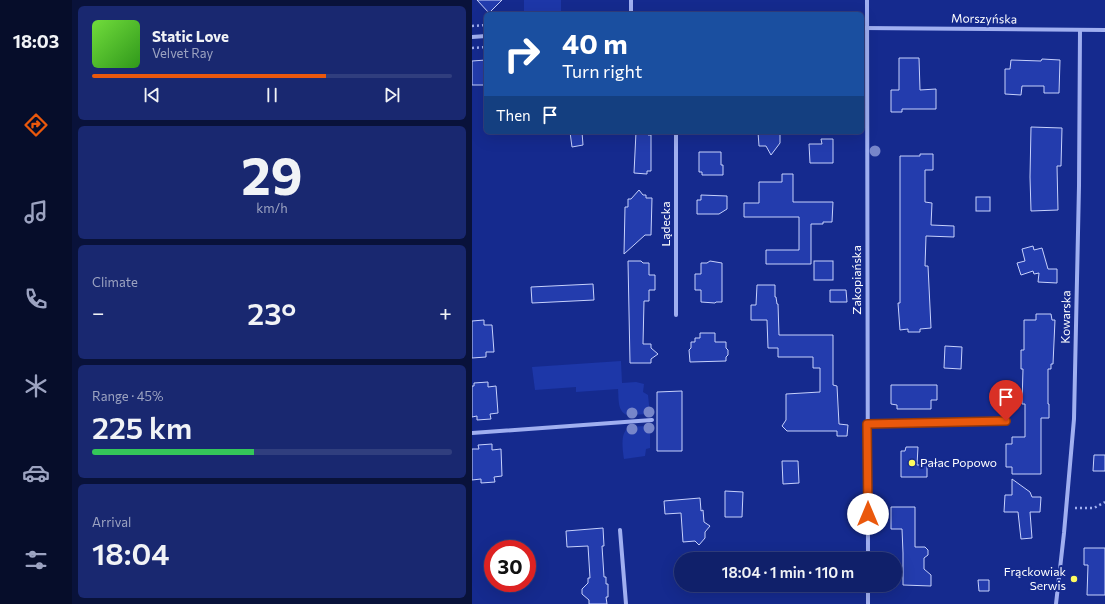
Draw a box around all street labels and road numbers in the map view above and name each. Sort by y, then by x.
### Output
street label: Morszyńska [951,10,1017,26]
street label: Lądecka [658,201,672,247]
street label: Zakopiańska [849,245,863,315]
street label: Kowarska [1058,290,1072,344]

